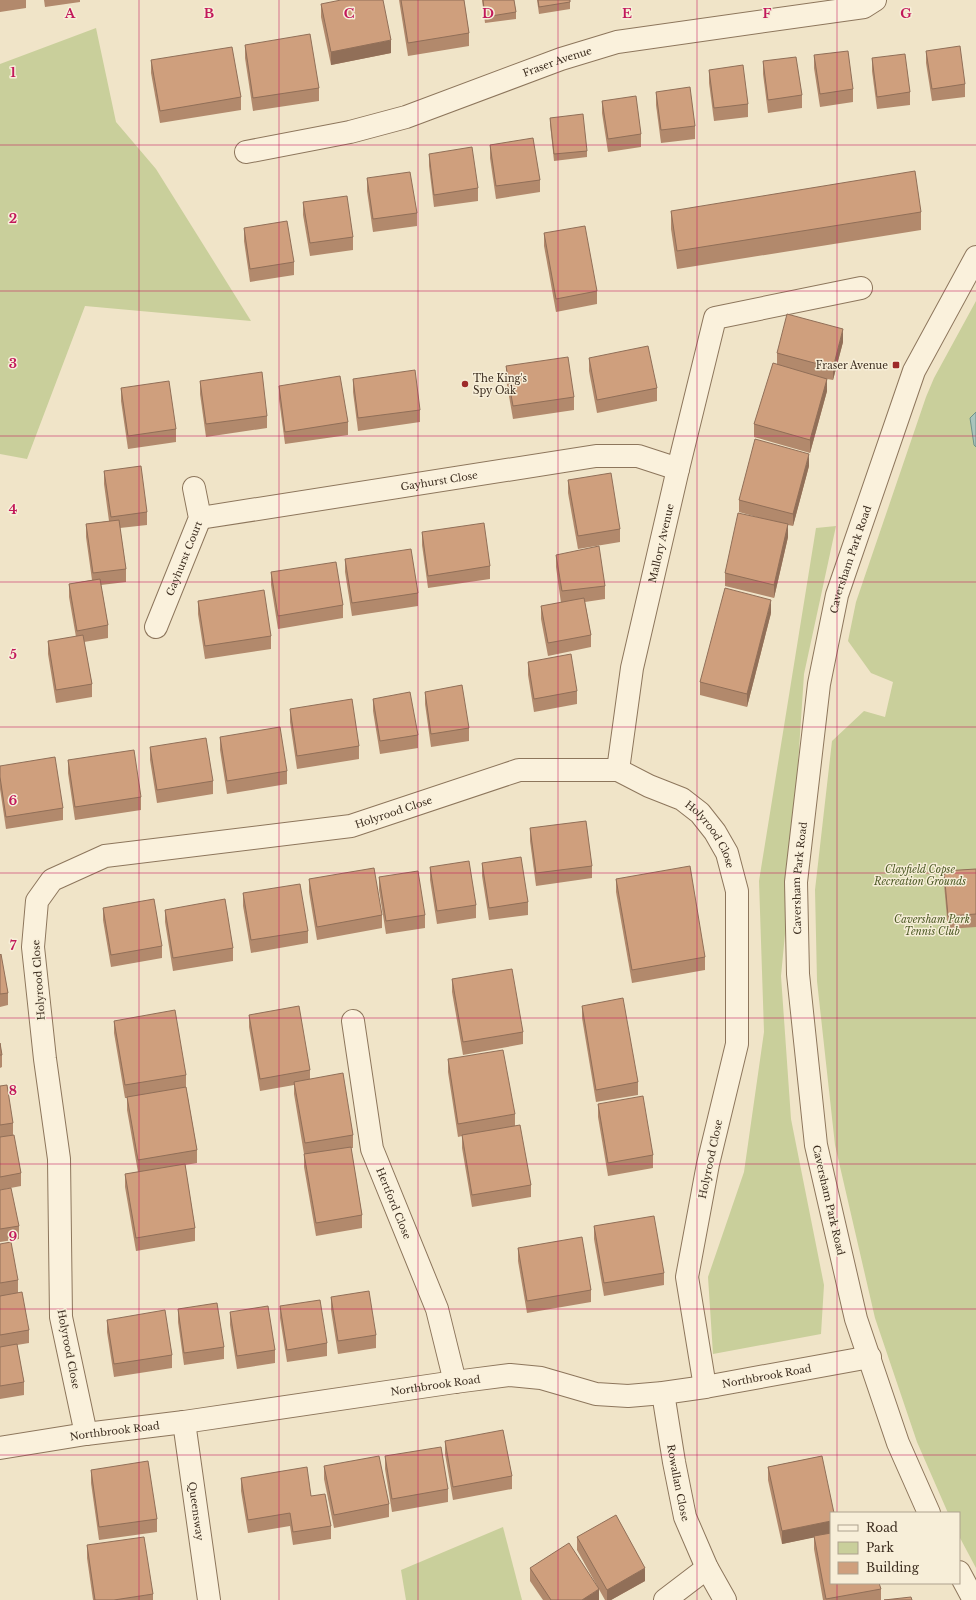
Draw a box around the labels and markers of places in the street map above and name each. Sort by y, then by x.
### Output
place label: Fraser Avenue [816,359,888,372]
marker: Fraser Avenue [891,360,901,370]
place label: The King's Spy Oak [473,372,528,397]
marker: The King's Spy Oak [460,379,470,389]

